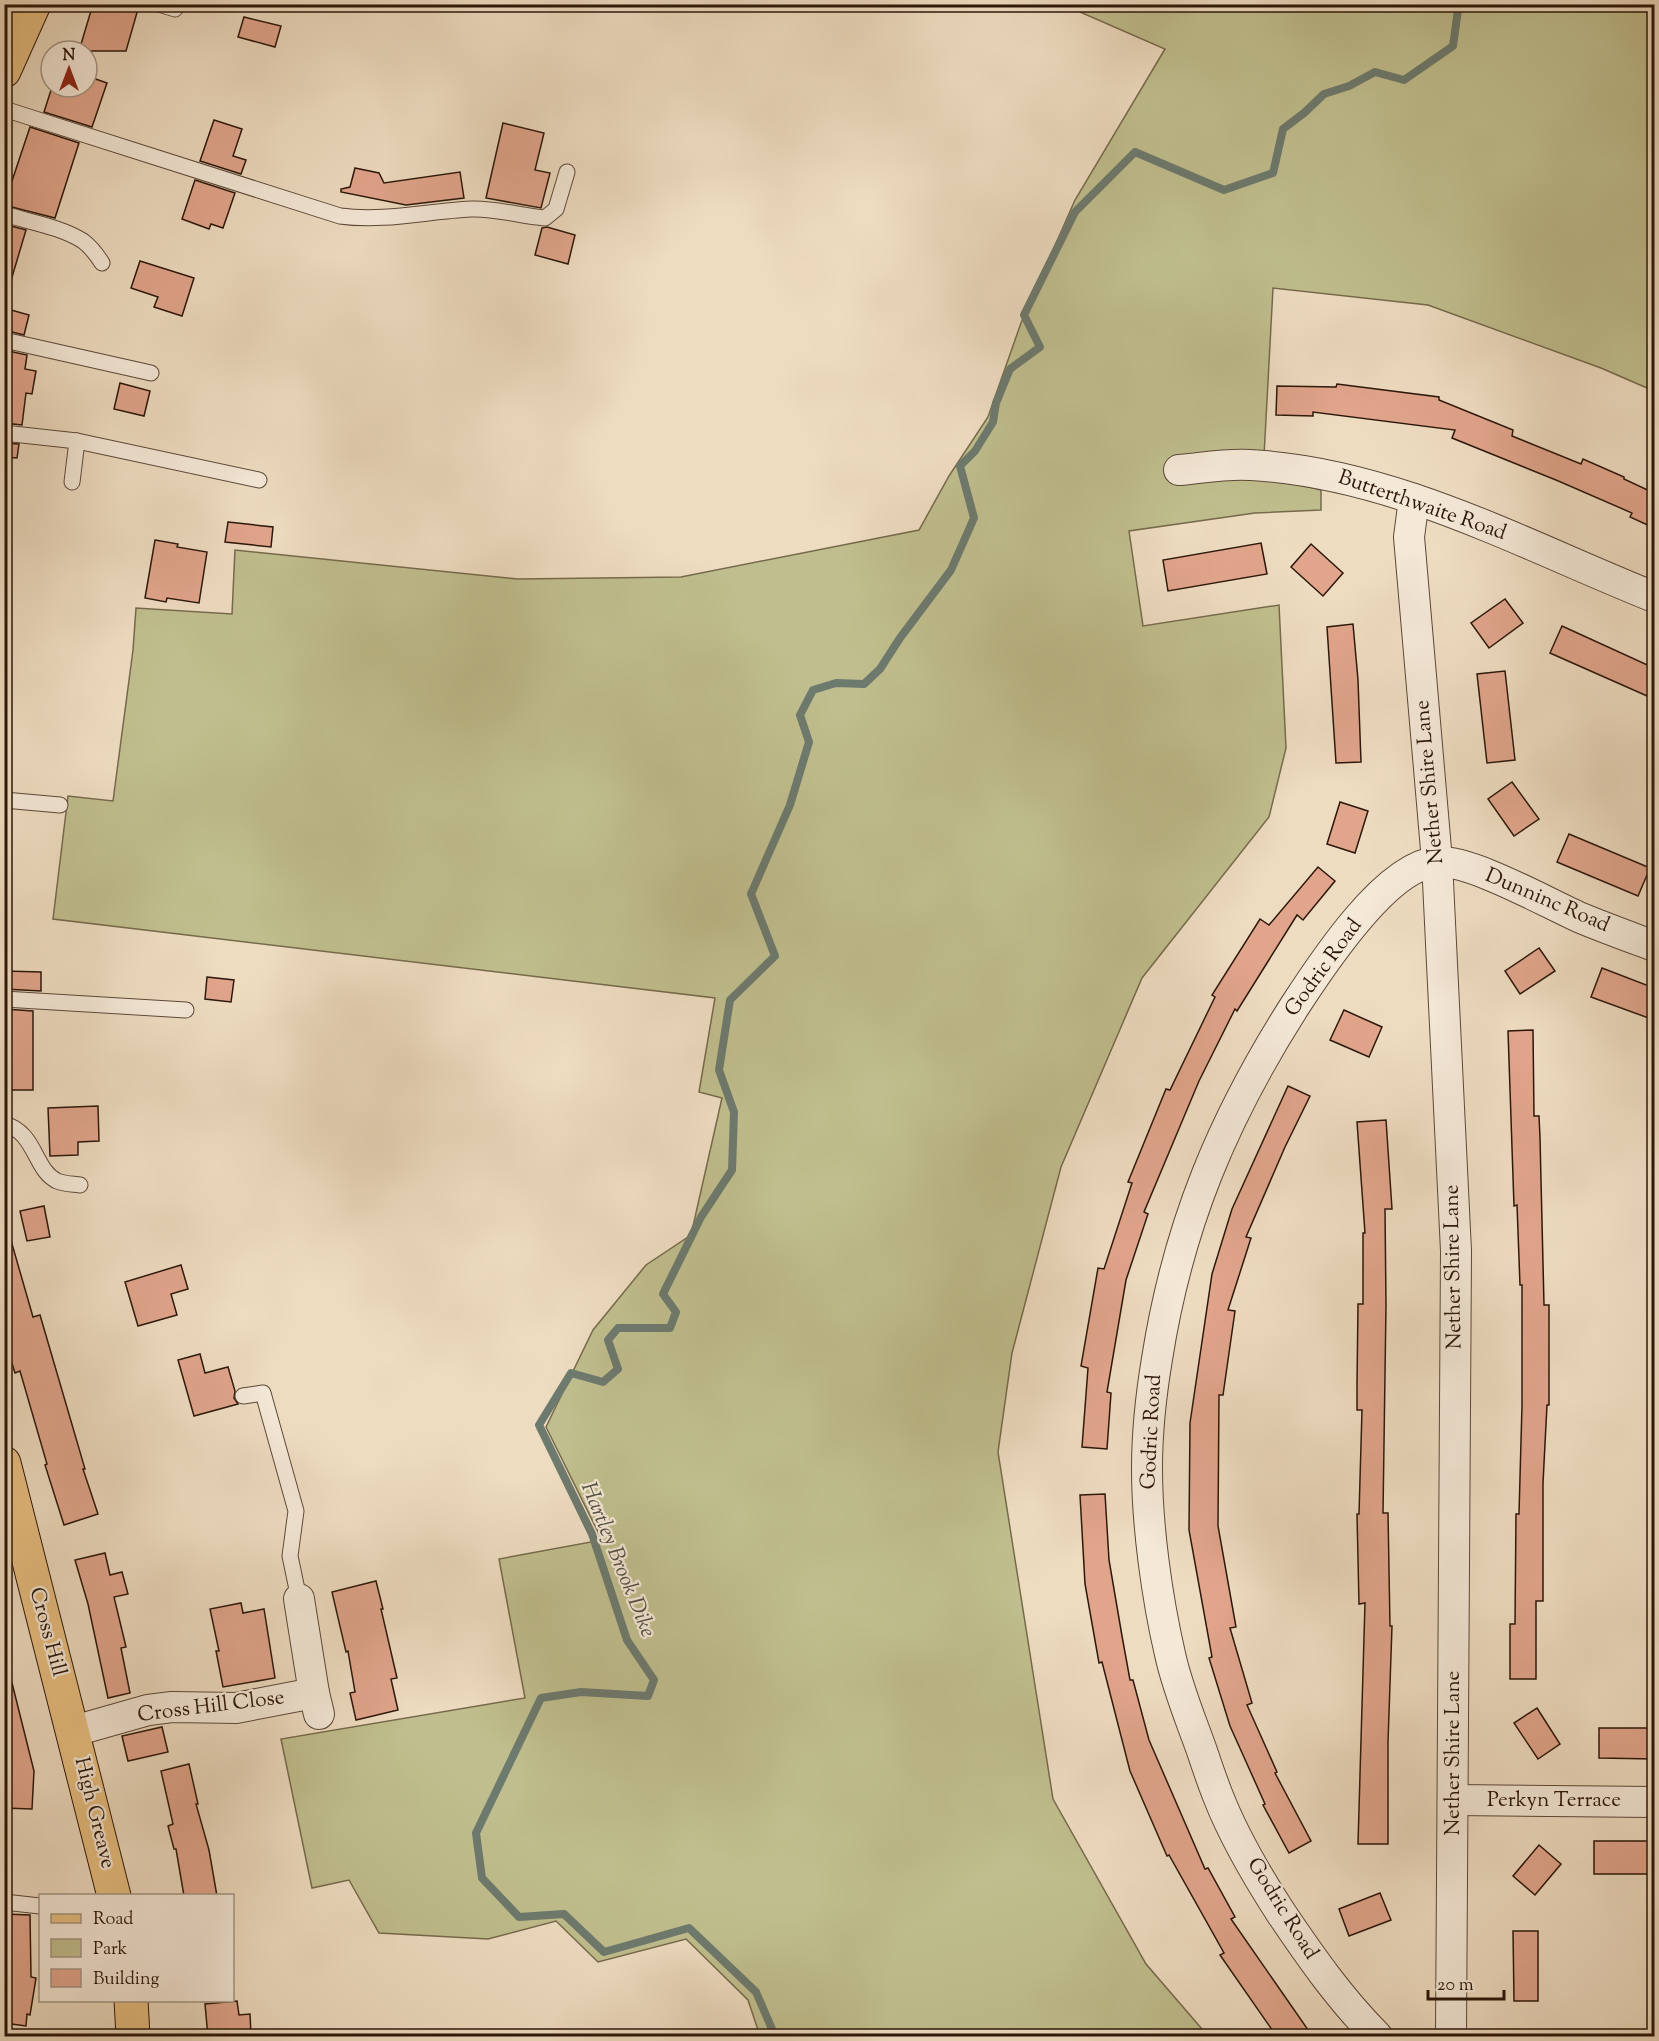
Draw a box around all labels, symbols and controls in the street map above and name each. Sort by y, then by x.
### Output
north arrow [39,39,99,99]
text: N [63,45,76,68]
street label: Butterthwaite Road [1334,463,1510,549]
street label: Nether Shire Lane [1408,699,1452,865]
street label: Dunninc Road [1480,861,1614,941]
street label: Godric Road [1278,912,1370,1023]
street label: Nether Shire Lane [1438,1184,1470,1350]
street label: Godric Road [1134,1374,1170,1490]
water label: Hartley Brook Dike [571,1478,663,1643]
street label: Cross Hill [21,1584,73,1680]
street label: Nether Shire Lane [1439,1671,1469,1835]
street label: Cross Hill Close [136,1683,286,1731]
street label: High Greave [66,1754,122,1872]
street label: Perkyn Terrace [1487,1786,1621,1816]
street label: Godric Road [1239,1852,1325,1966]
legend [39,1894,234,2002]
text: Road [93,1907,133,1933]
text: Park [93,1937,128,1963]
scale bar [1428,1963,1504,2001]
text: Building [93,1967,159,1993]
text: 20 m [1437,1973,1474,1999]

